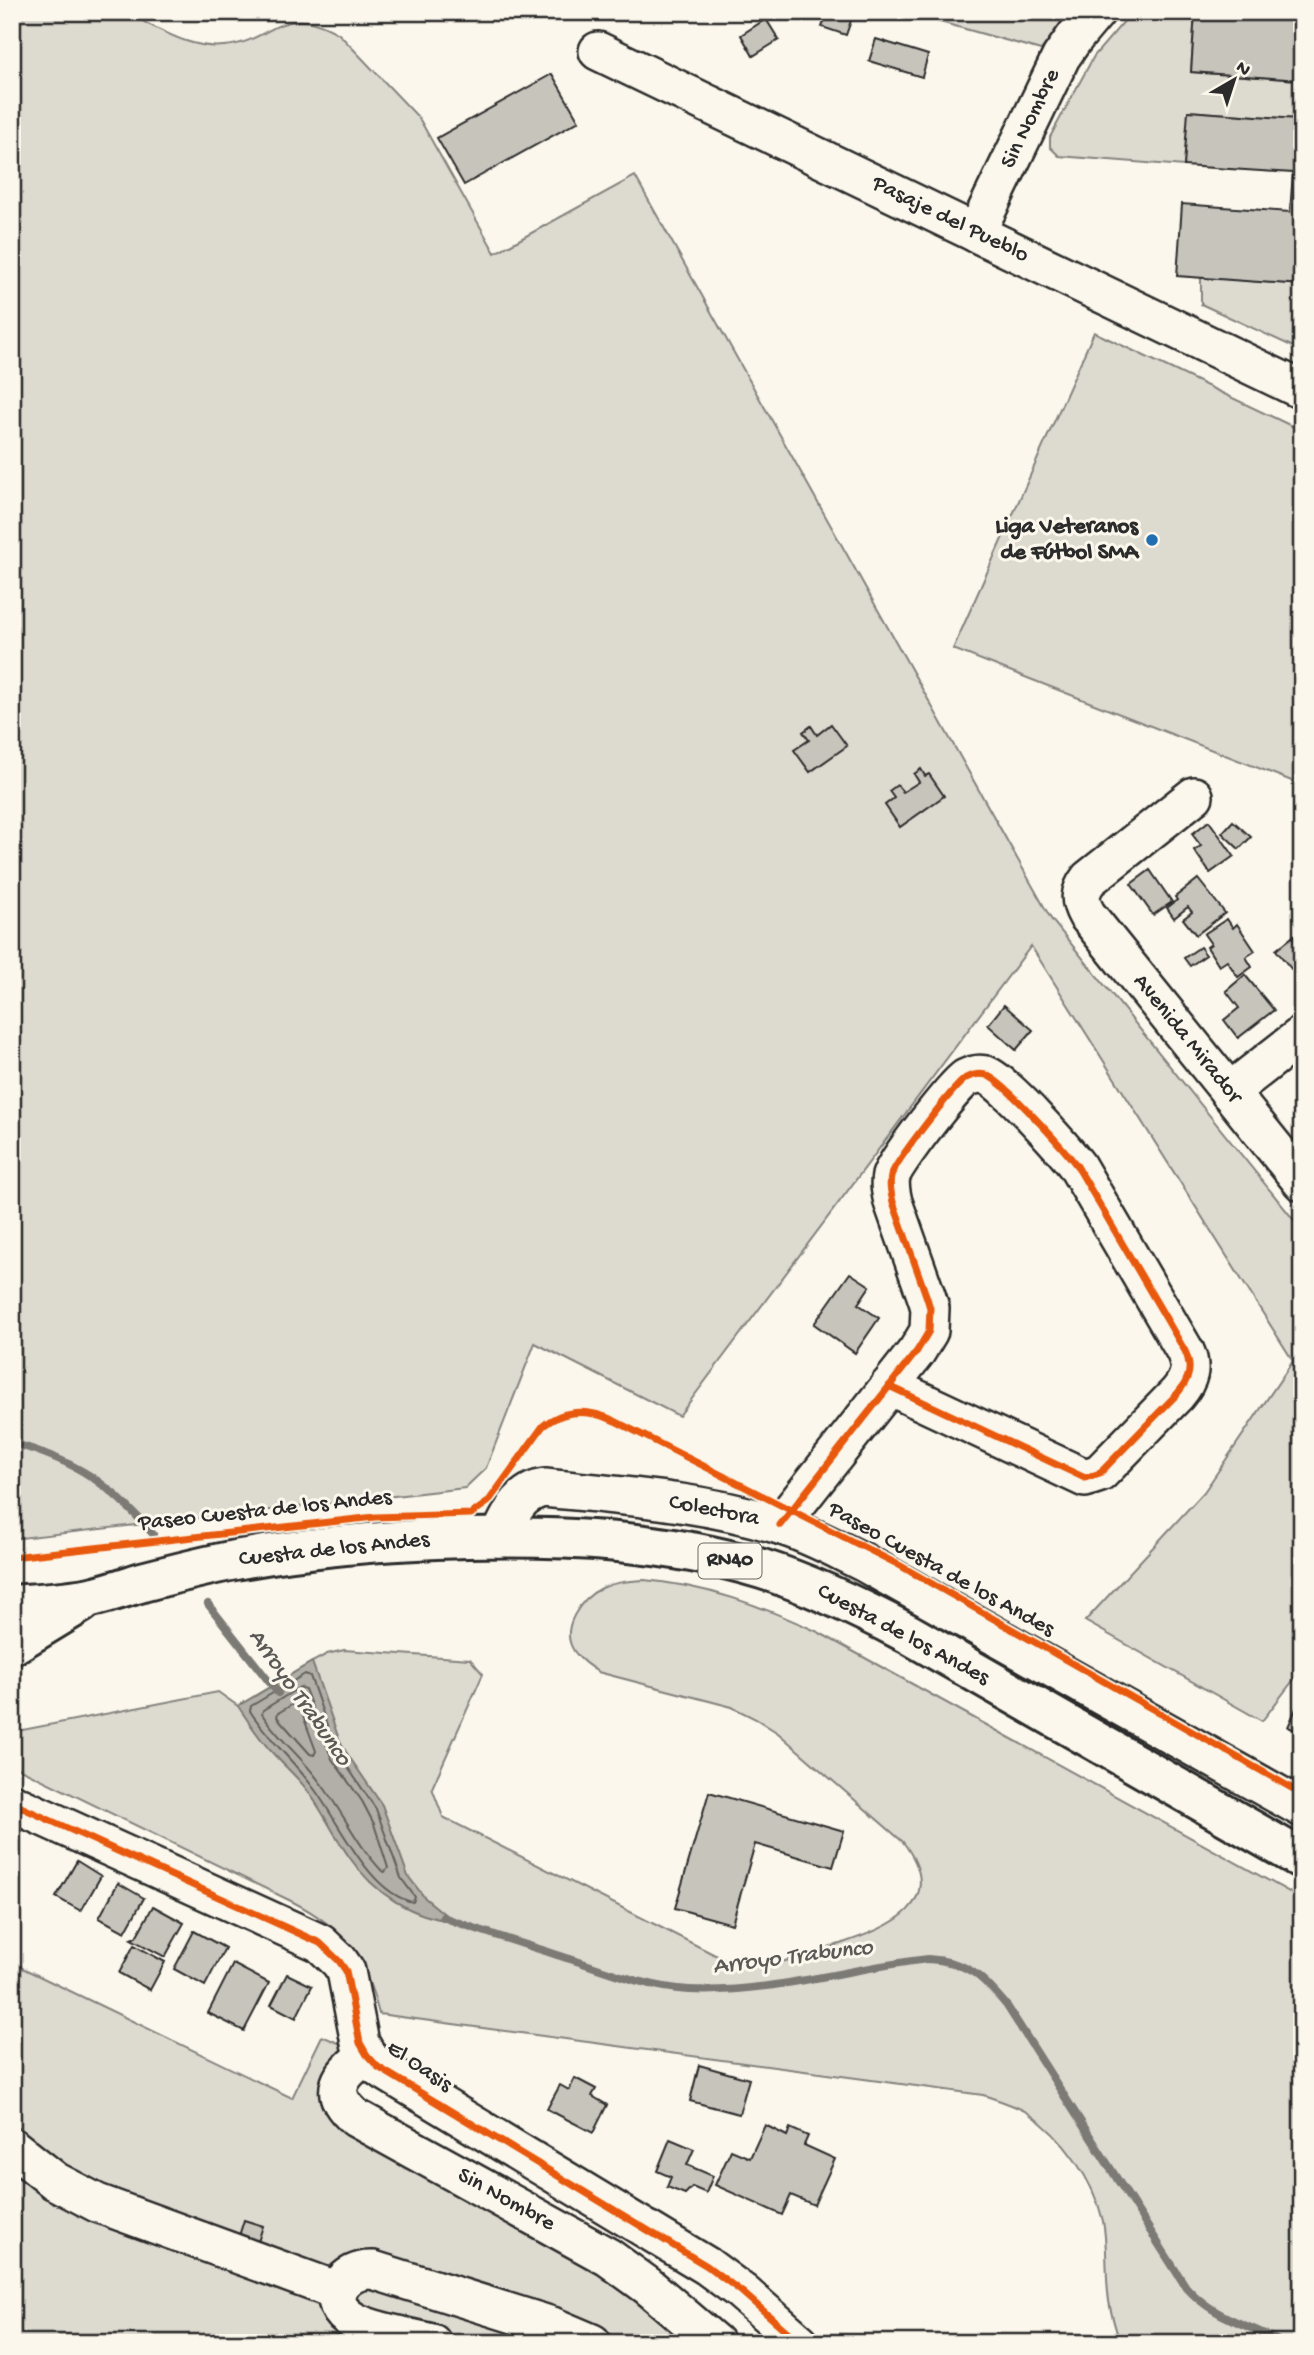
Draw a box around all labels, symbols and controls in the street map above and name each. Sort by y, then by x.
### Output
north arrow [1198,46,1268,116]
text: N [1230,57,1255,82]
street label: Sin Nombre [995,64,1067,173]
street label: Pasaje del Pueblo [866,170,1033,270]
place label: Liga Veteranos de Fútbol SMA [995,514,1140,567]
marker: Liga Veteranos de Fútbol SMA [1144,532,1160,548]
street label: Avenida Mirador [1127,969,1249,1111]
street label: Paseo Cuesta de los Andes [136,1484,393,1538]
street label: Colectora [667,1489,763,1533]
street label: Paseo Cuesta de los Andes [823,1496,1059,1644]
street label: Cuesta de los Andes [237,1527,431,1573]
road number: RN40 [698,1544,762,1578]
street label: Cuesta de los Andes [812,1578,994,1692]
water label: Arroyo Trabunco [241,1624,358,1773]
water label: Arroyo Trabunco [712,1934,876,1982]
street label: El Oasis [381,2035,457,2099]
street label: Sin Nombre [452,2162,561,2238]

